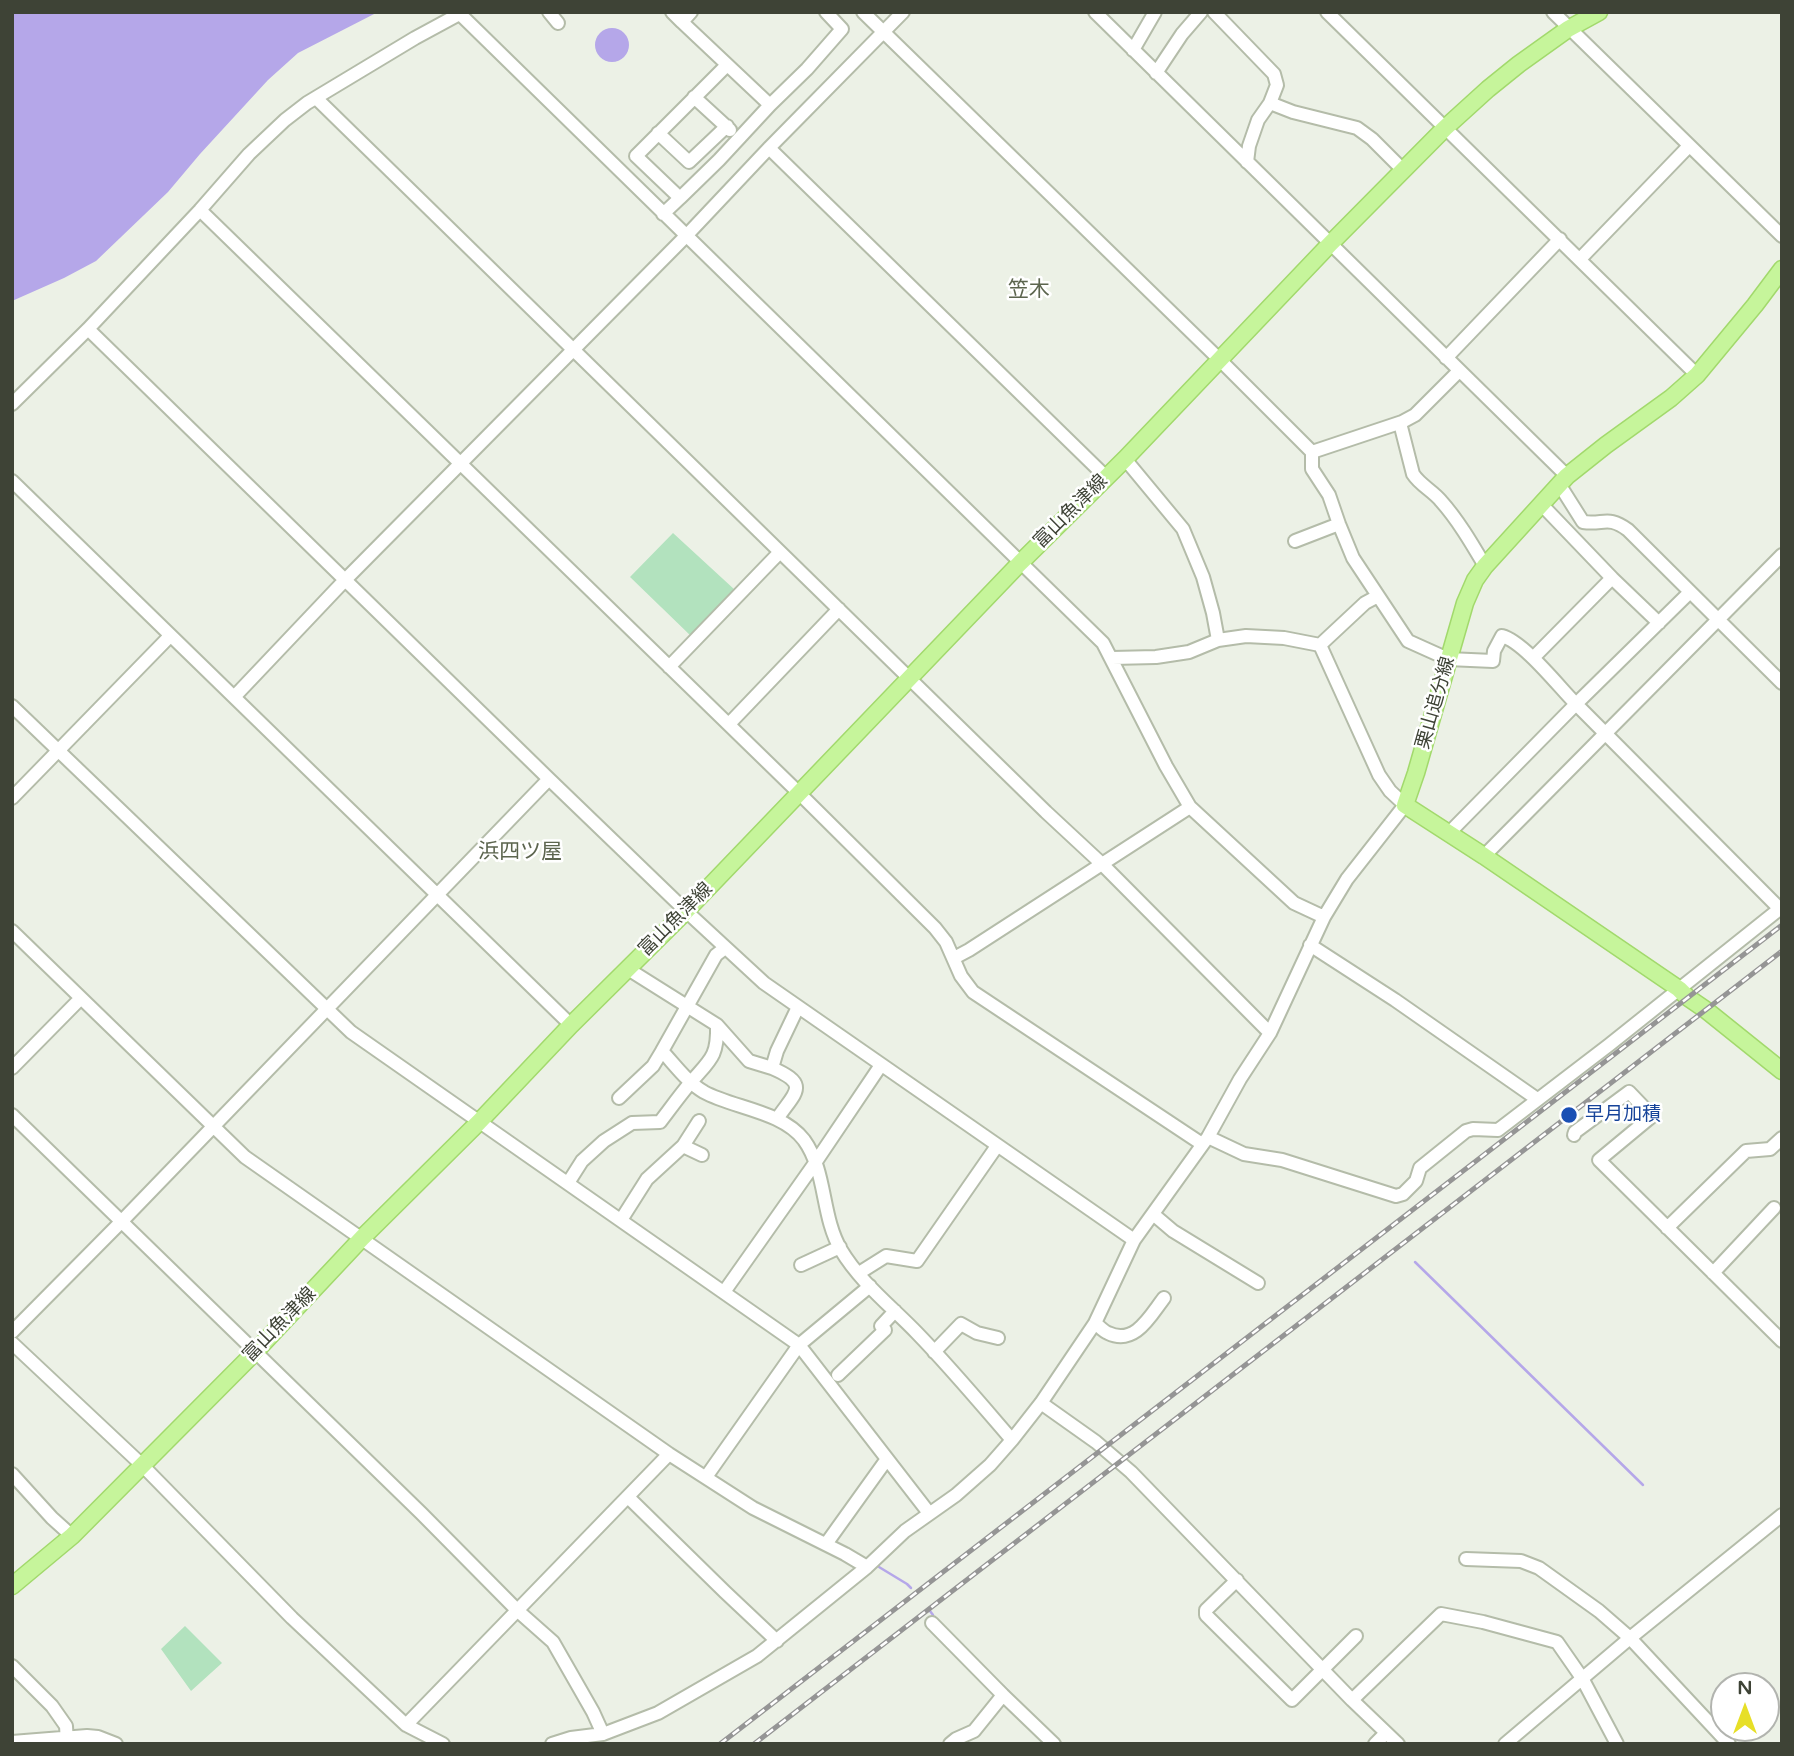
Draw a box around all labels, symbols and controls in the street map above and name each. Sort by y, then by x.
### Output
district label: 笠木 [1008,277,1050,303]
street label: 富山魚津線 [1029,470,1113,554]
street label: 栗山追分線 [1412,654,1460,752]
district label: 浜四ツ屋 [478,839,562,865]
street label: 富山魚津線 [634,878,718,962]
place label: 早月加積 [1585,1104,1661,1126]
marker: 早月加積 [1559,1105,1579,1125]
street label: 富山魚津線 [239,1283,321,1367]
north arrow [1710,1672,1780,1742]
text: N [1737,1677,1753,1699]

